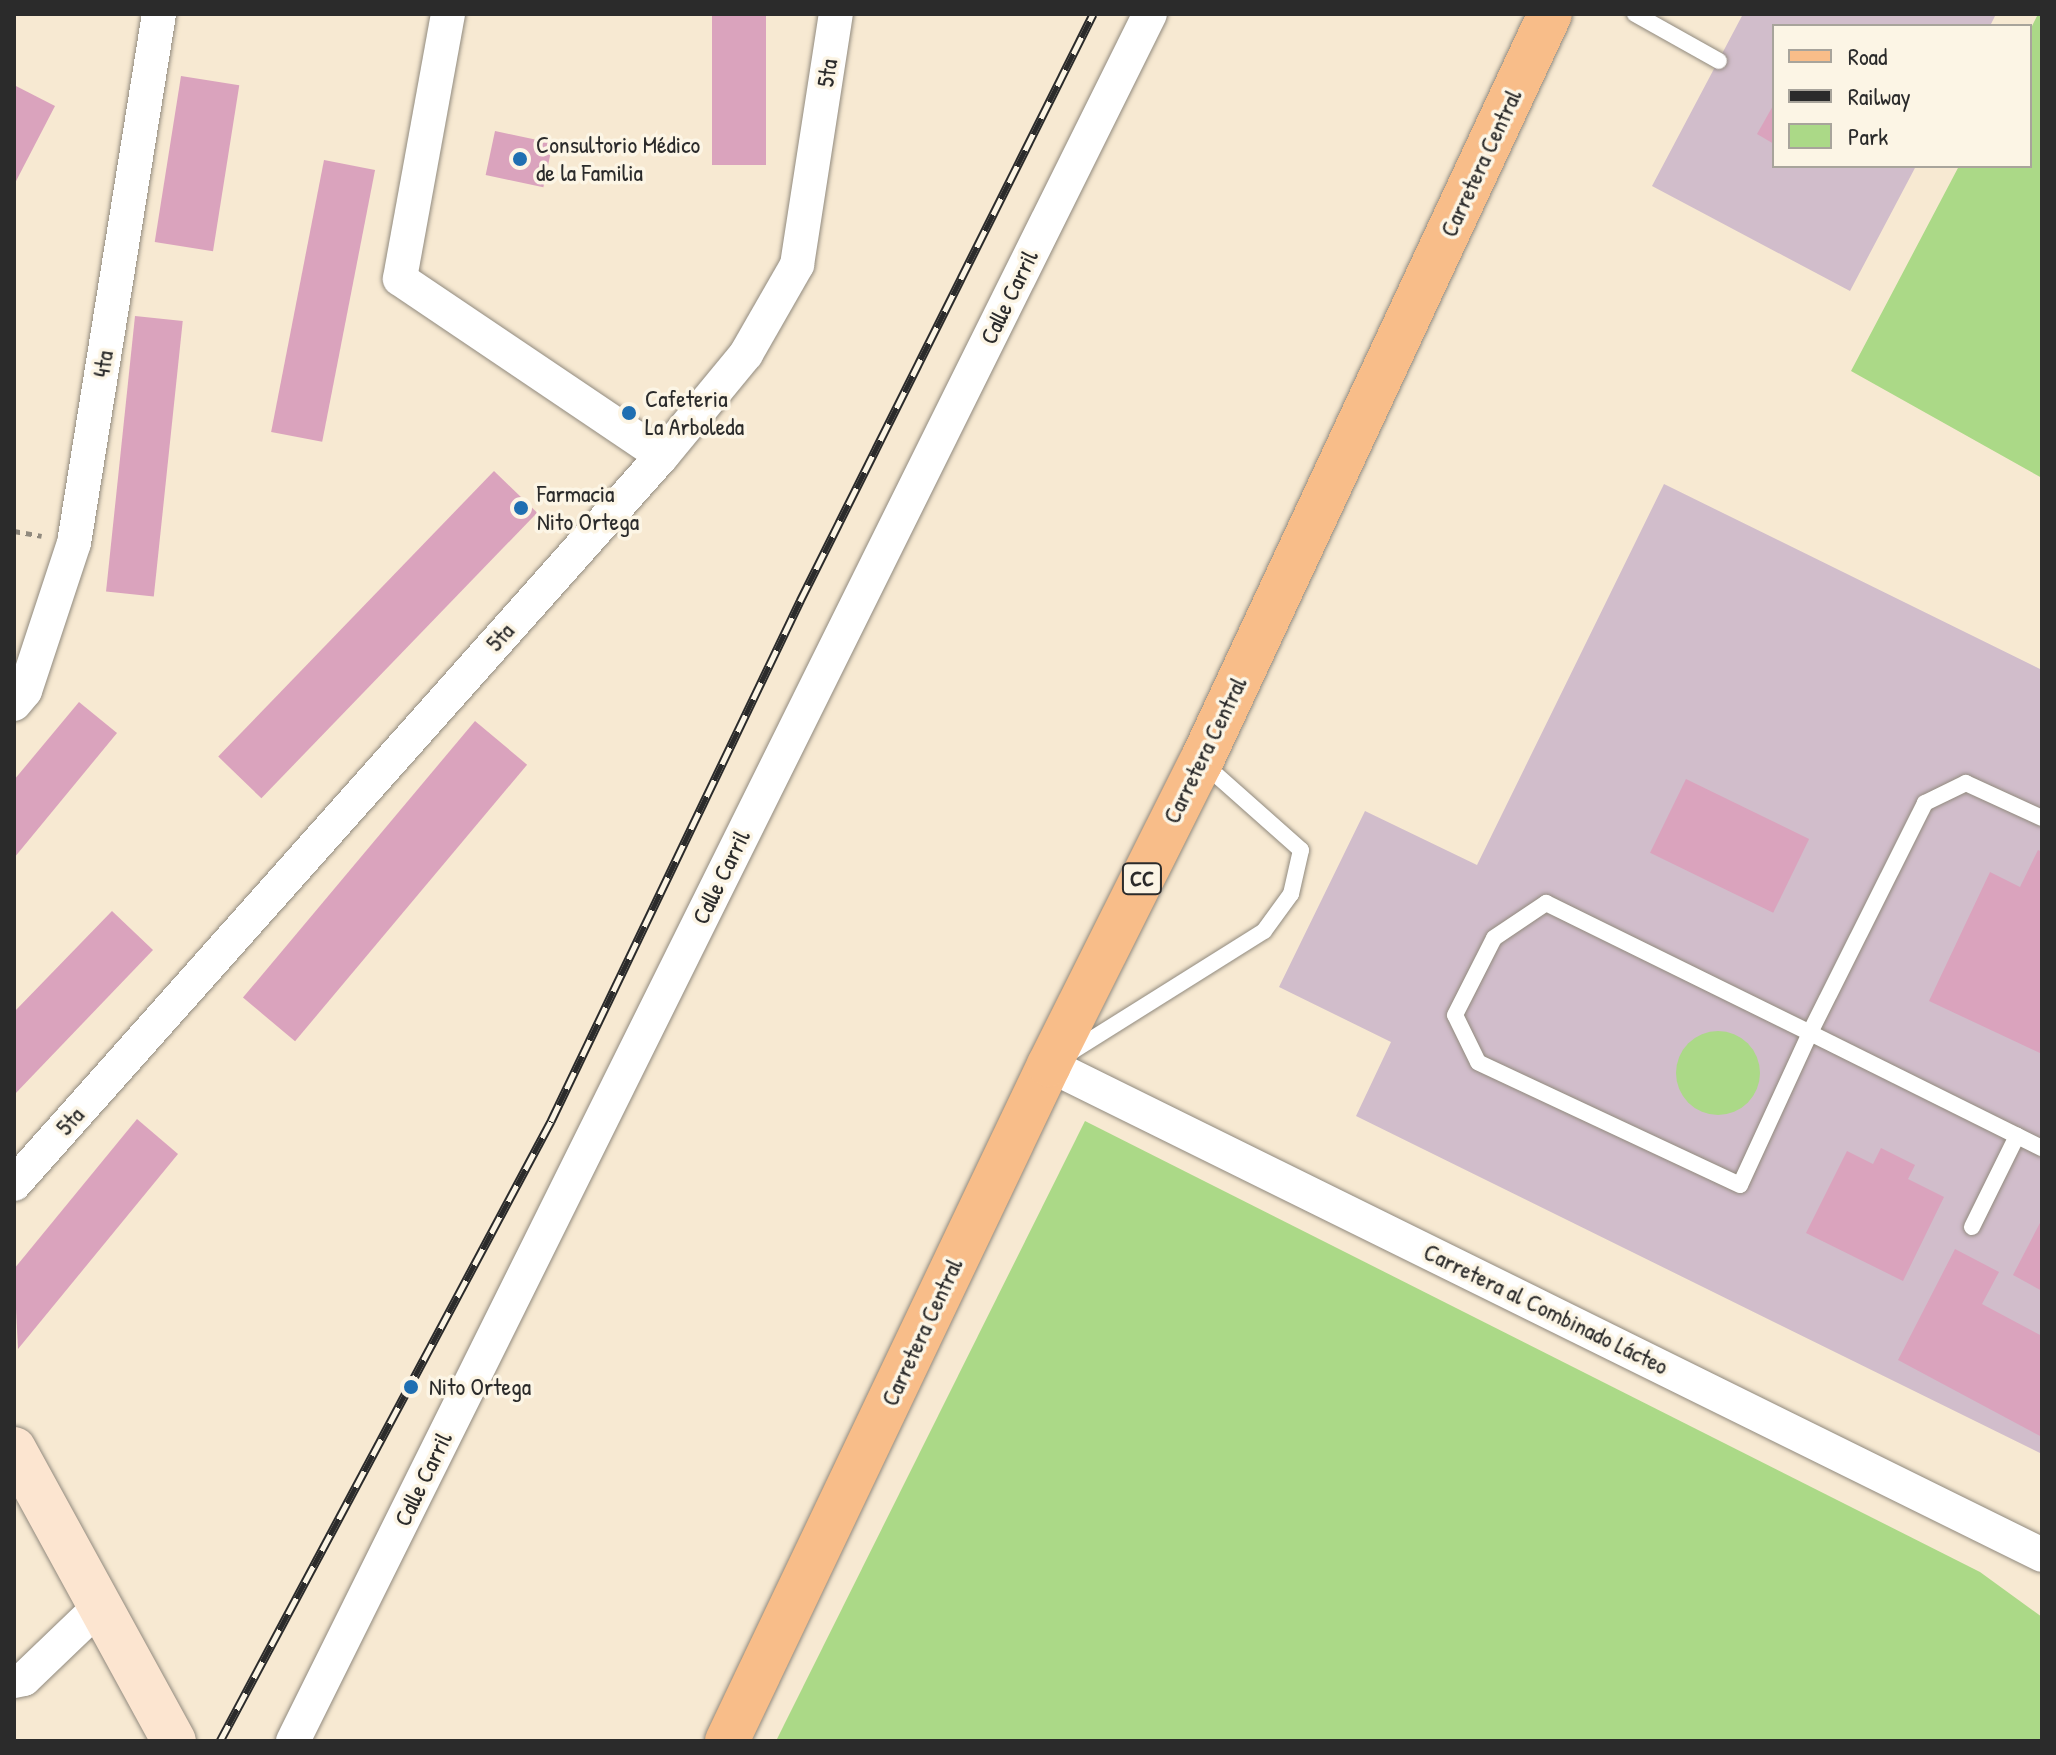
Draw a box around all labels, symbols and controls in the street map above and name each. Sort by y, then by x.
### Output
legend [1772,24,2032,168]
text: Road [1848,40,1887,72]
street label: 5ta [811,57,843,89]
text: Railway [1848,80,1911,112]
street label: Carretera Central [1434,85,1528,241]
text: Park [1848,120,1888,152]
place label: Consultorio Médico de la Familia [536,131,700,187]
marker: Consultorio Médico de la Familia [511,150,529,168]
street label: Calle Carril [974,245,1044,349]
street label: 4ta [87,349,119,379]
place label: Cafeteria La Arboleda [645,385,744,441]
marker: Cafeteria La Arboleda [620,404,638,422]
place label: Farmacia Nito Ortega [537,480,639,536]
marker: Farmacia Nito Ortega [512,499,530,517]
street label: 5ta [480,617,520,657]
street label: Carretera Central [1157,672,1253,828]
street label: Calle Carril [686,825,756,929]
road number: CC [1120,861,1164,897]
street label: 5ta [50,1101,90,1141]
street label: Carretera al Combinado Lácteo [1419,1237,1673,1381]
street label: Carretera Central [875,1254,969,1410]
place label: Nito Ortega [429,1373,531,1401]
marker: Nito Ortega [400,1376,422,1398]
street label: Calle Carril [388,1427,458,1531]

